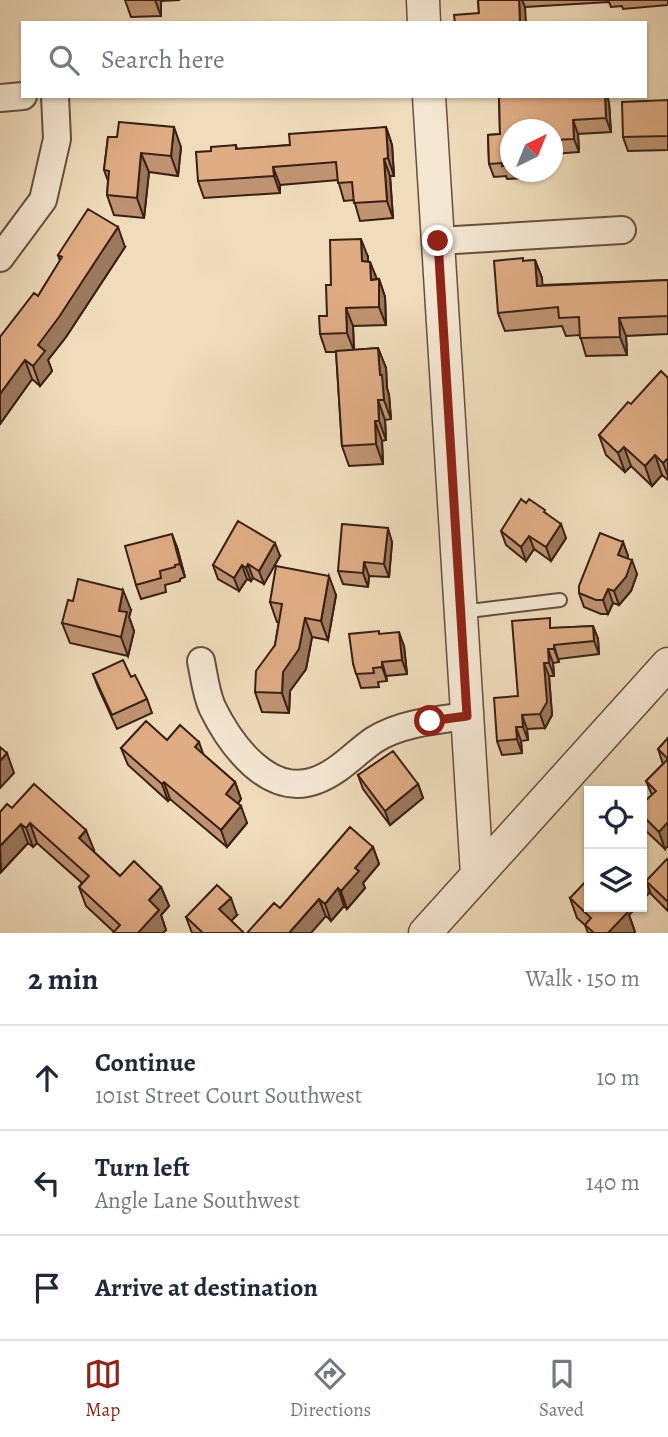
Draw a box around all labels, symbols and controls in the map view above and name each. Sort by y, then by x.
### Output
search box [21,21,647,98]
icon: search [45,41,83,79]
text: Search here [101,42,225,77]
north arrow [500,119,563,182]
route end [422,225,453,256]
route start [414,705,445,736]
map controls [584,786,647,912]
button: locate [584,786,647,849]
button: layers [584,849,647,912]
text: 2 min [28,959,98,999]
text: Walk · 150 m [525,963,640,994]
text: Continue [95,1045,196,1080]
icon: ahead [28,1059,66,1097]
text: 10 m [596,1062,640,1093]
text: 101st Street Court Southwest [95,1080,362,1111]
text: Turn left [95,1150,190,1185]
icon: left [28,1164,66,1202]
text: 140 m [586,1167,640,1198]
text: Angle Lane Southwest [95,1185,300,1216]
icon: arrive [28,1269,66,1307]
text: Arrive at destination [95,1270,318,1305]
tab: Map [84,1355,122,1423]
tab: Directions [290,1355,371,1423]
tab: Saved [539,1355,584,1423]

